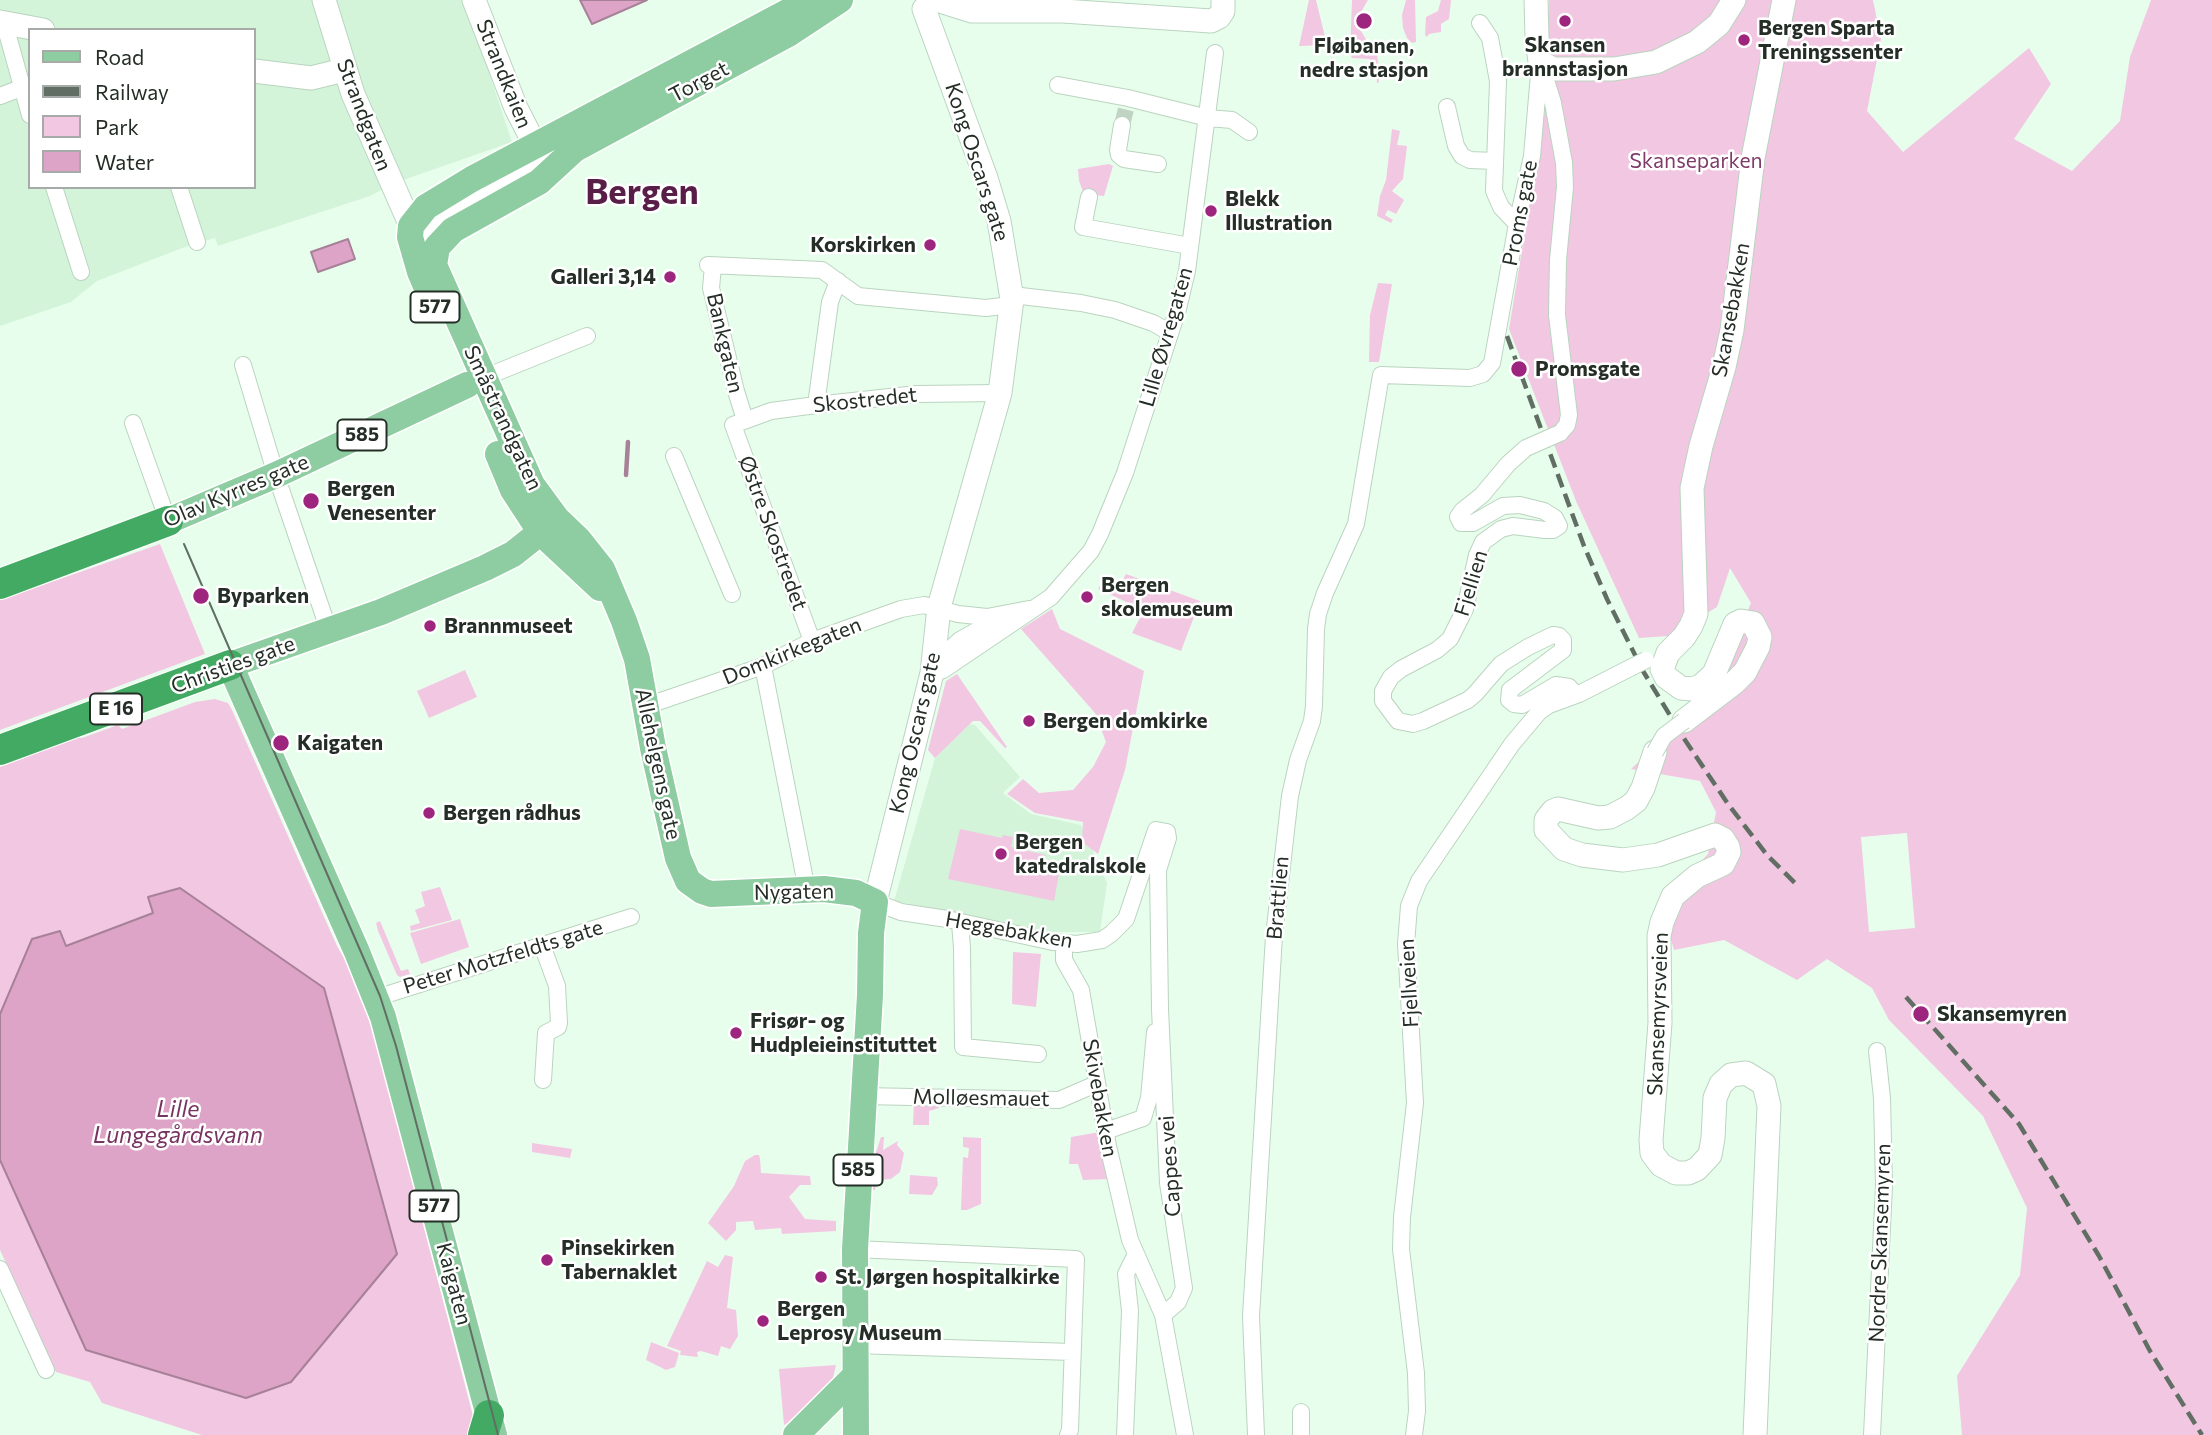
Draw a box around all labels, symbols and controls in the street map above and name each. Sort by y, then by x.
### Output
marker: Fløibanen, nedre stasjon [1354,11,1374,31]
marker: Skansen brannstasjon [1557,13,1573,29]
place label: Bergen Sparta Treningssenter [1758,15,1903,65]
street label: Strandkaien [471,16,537,132]
legend [28,28,256,189]
place label: Skansen brannstasjon [1502,32,1628,82]
marker: Bergen Sparta Treningssenter [1736,32,1752,48]
place label: Fløibanen, nedre stasjon [1300,33,1428,83]
text: Road [95,44,144,69]
street label: Strandgaten [331,55,397,175]
street label: Torget [665,56,733,108]
text: Railway [95,79,169,104]
street label: Kong Oscars gate [940,80,1014,244]
text: Park [95,114,139,139]
park label: Skanseparken [1629,148,1763,174]
text: Water [95,149,154,174]
street label: Proms gate [1497,158,1543,268]
district label: Bergen [585,171,699,213]
place label: Blekk Illustration [1225,186,1332,236]
marker: Blekk Illustration [1203,203,1219,219]
place label: Korskirken [810,232,916,258]
marker: Korskirken [922,237,938,253]
street label: Skansebakken [1707,241,1755,379]
place label: Galleri 3,14 [551,264,656,290]
street label: Lille Øvregaten [1134,264,1198,410]
marker: Galleri 3,14 [662,269,678,285]
street label: Bankgaten [701,291,749,395]
road number: 577 [410,292,460,322]
street label: Småstrandgaten [458,342,548,494]
place label: Promsgate [1535,356,1640,382]
marker: Promsgate [1509,359,1529,379]
street label: Skostredet [812,382,918,418]
road number: 585 [338,420,386,450]
street label: Olav Kyrres gate [160,449,312,533]
street label: Østre Skostredet [733,452,813,614]
place label: Bergen Venesenter [327,476,436,526]
marker: Bergen Venesenter [301,491,321,511]
street label: Fjellien [1449,547,1493,619]
place label: Bergen skolemuseum [1101,572,1233,622]
place label: Byparken [217,583,309,609]
marker: Byparken [191,586,211,606]
marker: Bergen skolemuseum [1079,589,1095,605]
street label: Domkirkegaten [719,612,865,690]
place label: Brannmuseet [444,613,573,639]
marker: Brannmuseet [422,618,438,634]
street label: Christies gate [168,631,298,699]
street label: Kong Oscars gate [884,650,946,816]
street label: Allehelgens gate [630,686,686,842]
road number: E 16 [90,694,142,724]
place label: Bergen domkirke [1043,708,1207,734]
marker: Bergen domkirke [1021,713,1037,729]
place label: Kaigaten [297,730,383,756]
marker: Kaigaten [271,733,291,753]
place label: Bergen rådhus [443,800,581,826]
marker: Bergen rådhus [421,805,437,821]
place label: Bergen katedralskole [1015,829,1146,879]
marker: Bergen katedralskole [993,846,1009,862]
street label: Brattlien [1262,855,1294,941]
street label: Nygaten [754,879,834,905]
street label: Heggebakken [943,906,1075,954]
street label: Peter Motzfeldts gate [400,915,606,999]
street label: Skansemyrsveien [1643,932,1673,1096]
street label: Fjellveien [1394,938,1424,1028]
place label: Skansemyren [1937,1001,2067,1027]
marker: Skansemyren [1911,1004,1931,1024]
place label: Frisør- og Hudpleieinstituttet [750,1008,937,1058]
marker: Frisør- og Hudpleieinstituttet [728,1025,744,1041]
street label: Skivebakken [1077,1037,1123,1159]
street label: Molløesmauet [912,1084,1050,1112]
water label: Lille Lungegårdsvann [93,1095,263,1149]
street label: Cappes vei [1154,1114,1186,1218]
street label: Nordre Skansemyren [1864,1143,1896,1343]
road number: 585 [834,1154,882,1186]
road number: 577 [410,1190,458,1222]
place label: Pinsekirken Tabernaklet [561,1235,677,1285]
street label: Kaigaten [431,1240,477,1328]
marker: Pinsekirken Tabernaklet [539,1252,555,1268]
place label: St. Jørgen hospitalkirke [835,1264,1060,1290]
marker: St. Jørgen hospitalkirke [813,1269,829,1285]
place label: Bergen Leprosy Museum [777,1296,942,1346]
marker: Bergen Leprosy Museum [755,1313,771,1329]

